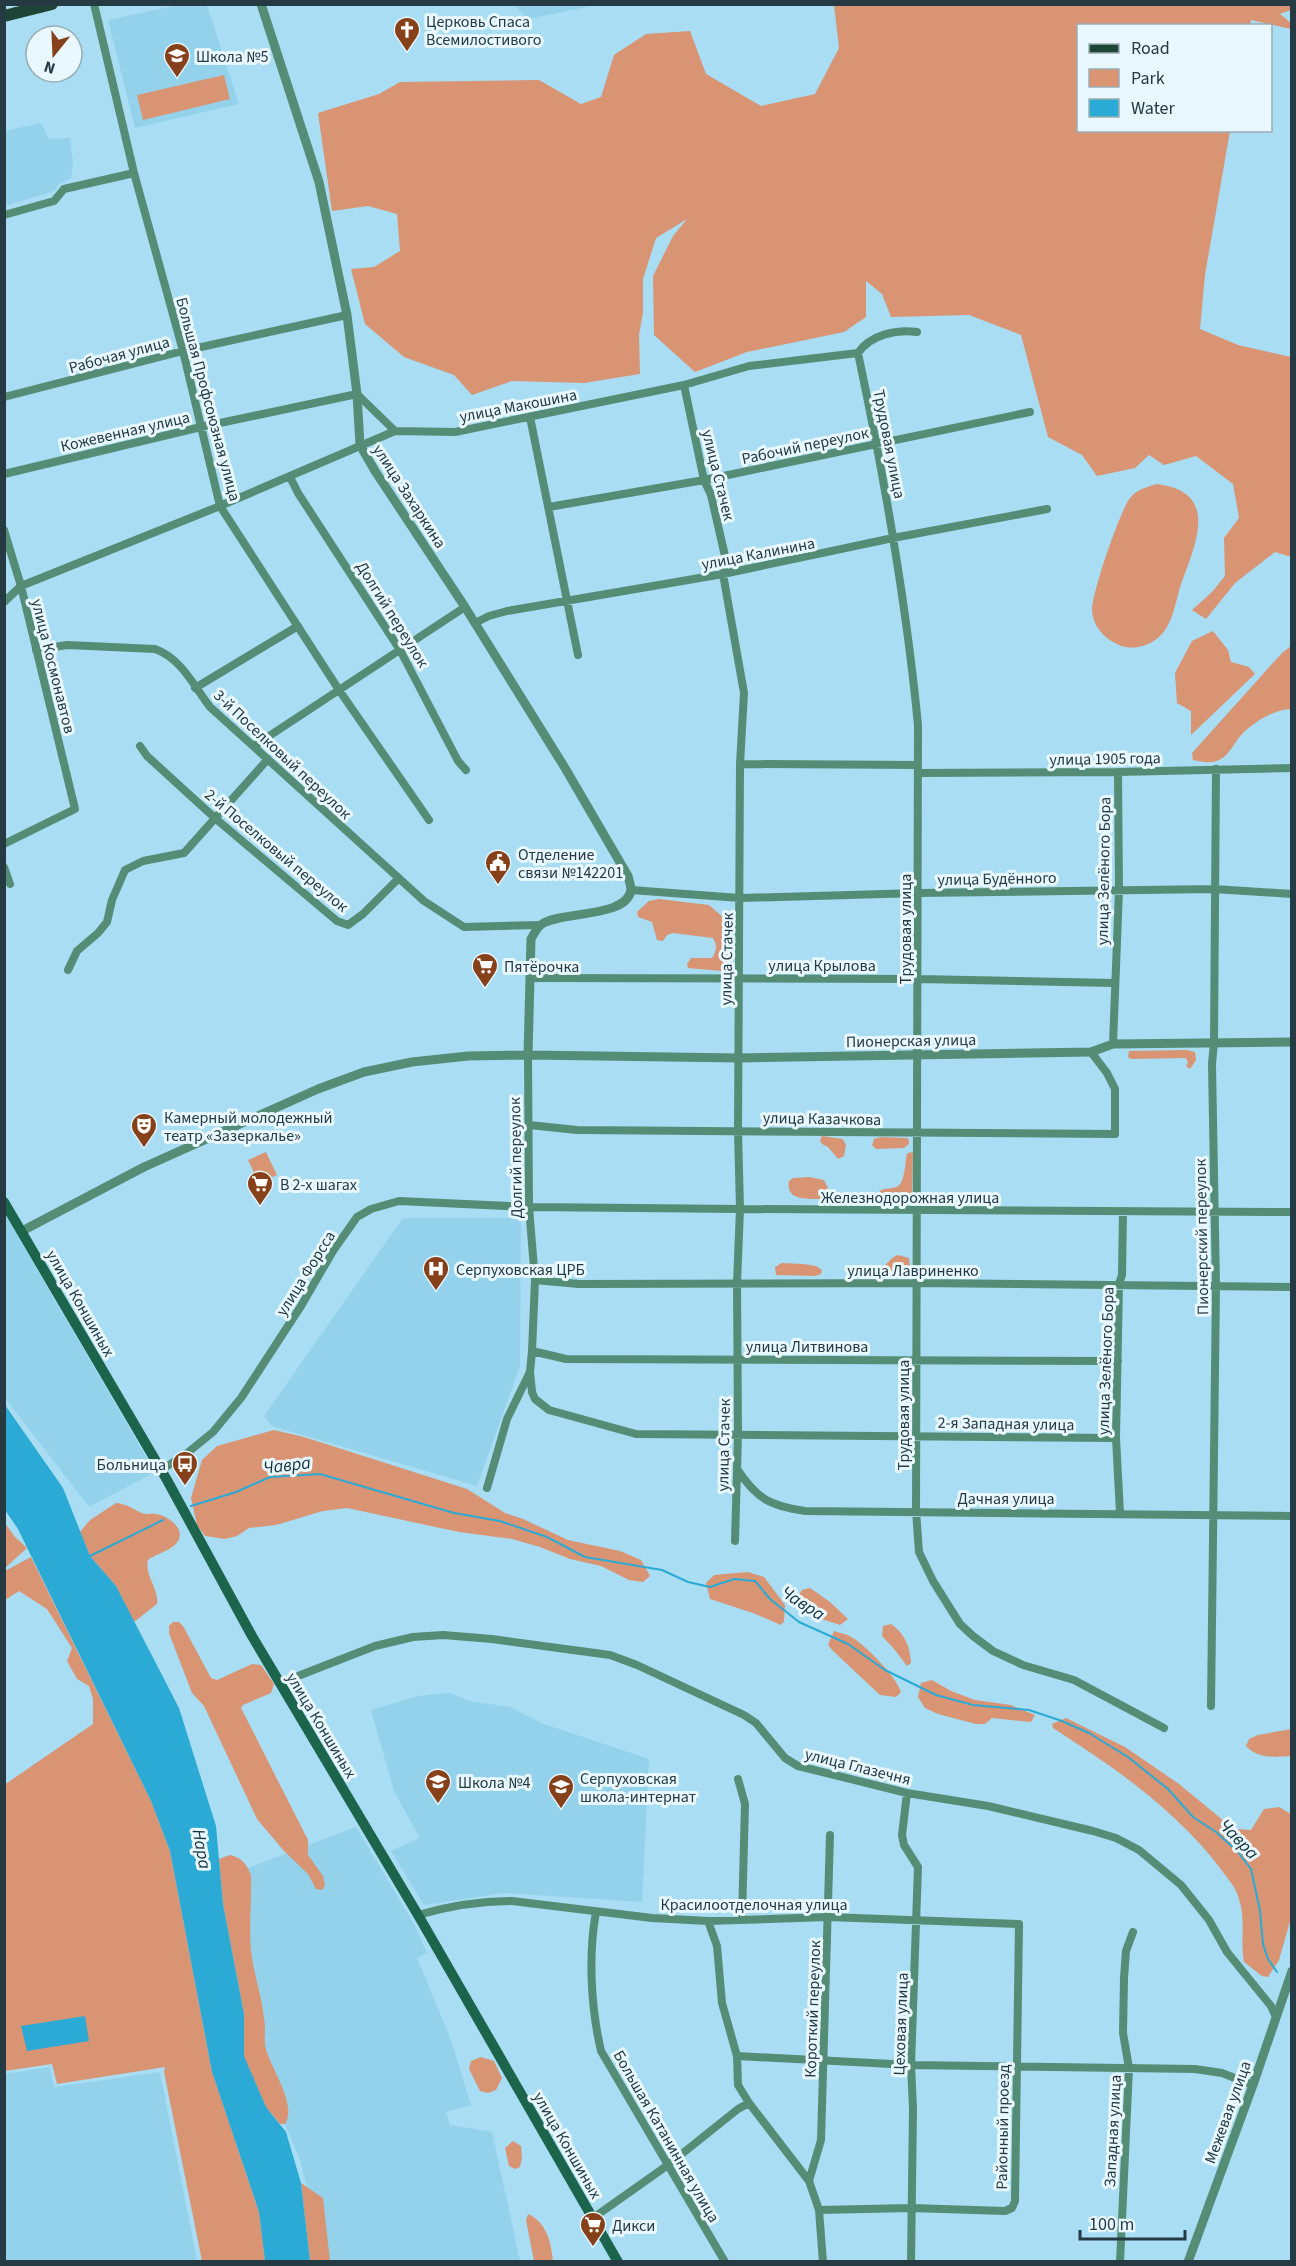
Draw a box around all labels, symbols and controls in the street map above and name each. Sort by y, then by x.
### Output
place label: Церковь Спаса Всемилостивого [426,11,542,51]
church icon: Церковь Спаса Всемилостивого [392,15,422,53]
north arrow [24,24,84,84]
legend [1077,24,1272,132]
text: Road [1131,36,1170,61]
school or university icon: Школа №5 [162,41,192,79]
place label: Школа №5 [196,46,268,68]
text: N [41,55,58,79]
text: Park [1131,66,1165,91]
text: Water [1131,96,1175,121]
street label: Большая Профсоюзная улица [170,295,246,504]
street label: Рабочая улица [66,331,172,379]
street label: улица Макошина [458,384,579,428]
street label: Трудовая улица [868,388,910,501]
street label: Кожевенная улица [58,406,192,458]
street label: Рабочий переулок [740,422,871,470]
street label: улица Стачек [696,427,740,523]
street label: улица Захаркина [367,440,451,553]
street label: улица Калинина [700,532,817,576]
street label: Долгий переулок [351,557,434,672]
street label: улица Космонавтов [26,597,80,736]
street label: 3-й Поселковый переулок [209,685,356,825]
street label: улица 1905 года [1049,747,1161,771]
street label: 2-й Поселковый переулок [200,784,353,917]
street label: улица Зелёного Бора [1092,797,1116,945]
place label: Отделение связи №142201 [518,844,623,884]
public building icon: Отделение связи №142201 [483,848,513,886]
street label: улица Будённого [937,867,1057,891]
street label: Трудовая улица [895,874,917,984]
street label: улица Стачек [715,912,739,1006]
supermarket icon: Пятёрочка [470,951,500,989]
street label: улица Крылова [768,955,876,977]
place label: Пятёрочка [504,956,579,978]
street label: Пионерская улица [846,1029,976,1053]
street label: Долгий переулок [504,1097,528,1219]
place label: Камерный молодежный театр «Зазеркалье» [164,1107,333,1147]
street label: улица Казачкова [763,1107,881,1131]
theatre icon: Камерный молодежный театр «Зазеркалье» [129,1111,159,1149]
street label: Пионерский переулок [1190,1158,1214,1315]
supermarket icon: В 2-х шагах [245,1169,275,1207]
place label: В 2-х шагах [280,1174,357,1196]
street label: Железнодорожная улица [821,1187,999,1209]
street label: улица Форсса [271,1227,341,1320]
street label: улица Коншиных [41,1246,120,1361]
hospital icon: Серпуховская ЦРБ [421,1254,451,1292]
place label: Серпуховская ЦРБ [456,1259,585,1281]
street label: улица Лавриненко [847,1260,979,1282]
street label: улица Зелёного Бора [1092,1286,1120,1436]
street label: улица Литвинова [746,1336,868,1358]
street label: Трудовая улица [893,1360,915,1470]
street label: улица Стачек [712,1398,736,1492]
street label: 2-я Западная улица [937,1412,1075,1436]
bus stop icon: Больница [170,1449,200,1487]
water label: Чавра [262,1450,313,1481]
place label: Больница [97,1454,166,1476]
street label: Дачная улица [957,1488,1055,1510]
water label: Чавра [776,1580,830,1627]
street label: улица Коншиных [281,1668,361,1783]
street label: улица Глазечня [802,1743,913,1791]
school or university icon: Школа №4 [423,1767,453,1805]
place label: Серпуховская школа-интернат [580,1768,696,1808]
place label: Школа №4 [458,1772,530,1794]
school or university icon: Серпуховская школа-интернат [546,1772,576,1810]
water label: Чавра [1213,1814,1264,1865]
water label: Нара [186,1827,217,1871]
street label: Красилоотделочная улица [660,1894,848,1916]
street label: Короткий переулок [800,1940,826,2078]
street label: Цеховая улица [888,1972,914,2076]
street label: Большая Катанинная улица [608,2046,725,2227]
street label: Межевая улица [1199,2058,1257,2167]
street label: Районный проезд [991,2064,1015,2190]
street label: Западная улица [1099,2074,1127,2188]
street label: улица Коншиных [528,2088,607,2203]
scale bar [1080,2203,1185,2241]
supermarket icon: Дикси [578,2210,608,2248]
text: 100 m [1089,2212,1134,2237]
place label: Дикси [612,2215,655,2237]

